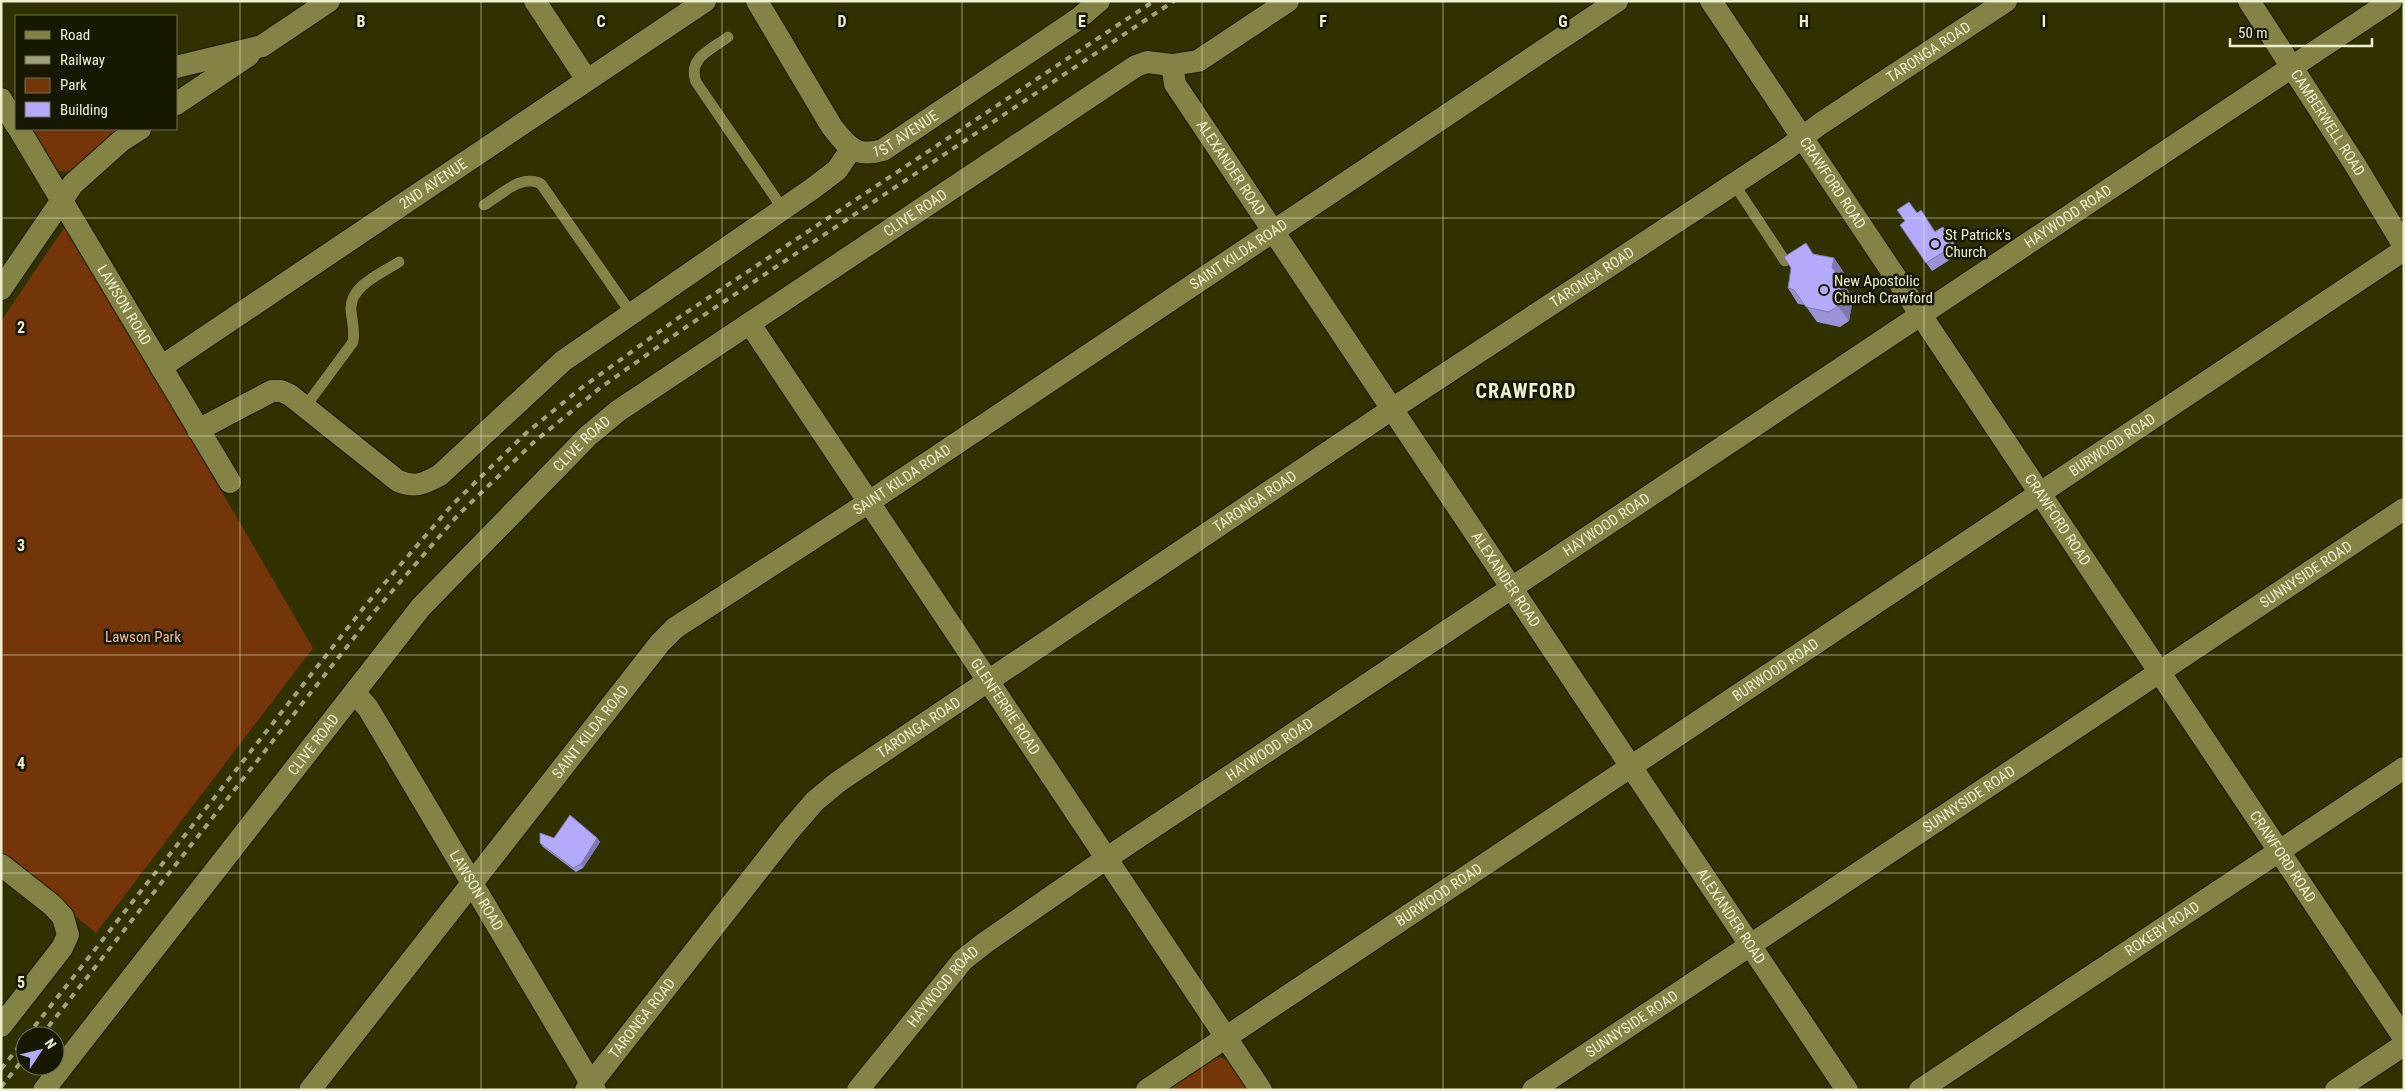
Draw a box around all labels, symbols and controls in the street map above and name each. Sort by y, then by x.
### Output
text: B [357,12,366,31]
text: C [596,12,606,31]
text: D [837,12,847,31]
text: E [1078,12,1086,31]
text: F [1319,12,1327,31]
text: G [1558,12,1568,31]
text: H [1799,12,1809,31]
text: I [2042,12,2046,31]
legend [15,15,178,130]
scale bar [2230,15,2372,47]
street label: TARONGA ROAD [1883,18,1974,86]
text: 50 m [2238,24,2268,42]
text: Road [60,26,90,44]
text: Railway [60,51,105,69]
street label: CAMBERWELL ROAD [2287,66,2369,179]
text: Park [60,76,87,94]
text: Building [60,101,108,119]
street label: 1ST AVENUE [871,106,942,161]
street label: ALEXANDER ROAD [1193,117,1269,219]
street label: CRAWFORD ROAD [1796,134,1870,232]
street label: 2ND AVENUE [396,155,470,213]
street label: HAYWOOD ROAD [2021,181,2115,252]
street label: CLIVE ROAD [880,185,951,241]
street label: SAINT KILDA ROAD [1186,215,1291,294]
place label: St Patrick's Church [1945,226,2011,261]
marker: St Patrick's Church [1929,238,1941,250]
street label: TARONGA ROAD [1547,243,1638,312]
street label: LAWSON ROAD [93,262,155,348]
place label: New Apostolic Church Crawford [1834,272,1933,307]
marker: New Apostolic Church Crawford [1818,284,1830,296]
text: 2 [17,318,25,337]
district label: CRAWFORD [1476,379,1576,403]
street label: BURWOOD ROAD [2066,410,2159,480]
street label: CLIVE ROAD [549,412,614,475]
street label: SAINT KILDA ROAD [850,441,954,519]
street label: TARONGA ROAD [1209,467,1300,536]
street label: CRAWFORD ROAD [2021,471,2095,569]
street label: HAYWOOD ROAD [1559,489,1653,560]
street label: ALEXANDER ROAD [1468,528,1544,631]
text: 3 [17,536,25,555]
street label: SUNNYSIDE ROAD [2256,537,2356,612]
park label: Lawson Park [105,628,181,646]
street label: BURWOOD ROAD [1729,635,1822,705]
street label: GLENFERRIE ROAD [967,655,1044,758]
street label: SAINT KILDA ROAD [548,681,633,782]
street label: TARONGA ROAD [873,693,964,762]
street label: CLIVE ROAD [284,710,343,779]
street label: HAYWOOD ROAD [1223,714,1317,785]
text: 4 [17,754,25,773]
street label: SUNNYSIDE ROAD [1919,762,2019,837]
street label: CRAWFORD ROAD [2246,807,2320,906]
street label: LAWSON ROAD [446,847,507,934]
street label: BURWOOD ROAD [1392,860,1485,930]
street label: ALEXANDER ROAD [1693,865,1769,967]
street label: ROKEBY ROAD [2122,898,2203,960]
street label: HAYWOOD ROAD [903,942,982,1031]
text: 5 [17,973,25,992]
street label: TARONGA ROAD [605,975,679,1062]
street label: SUNNYSIDE ROAD [1582,987,1682,1061]
north arrow [15,1026,65,1076]
text: N [42,1035,60,1052]

